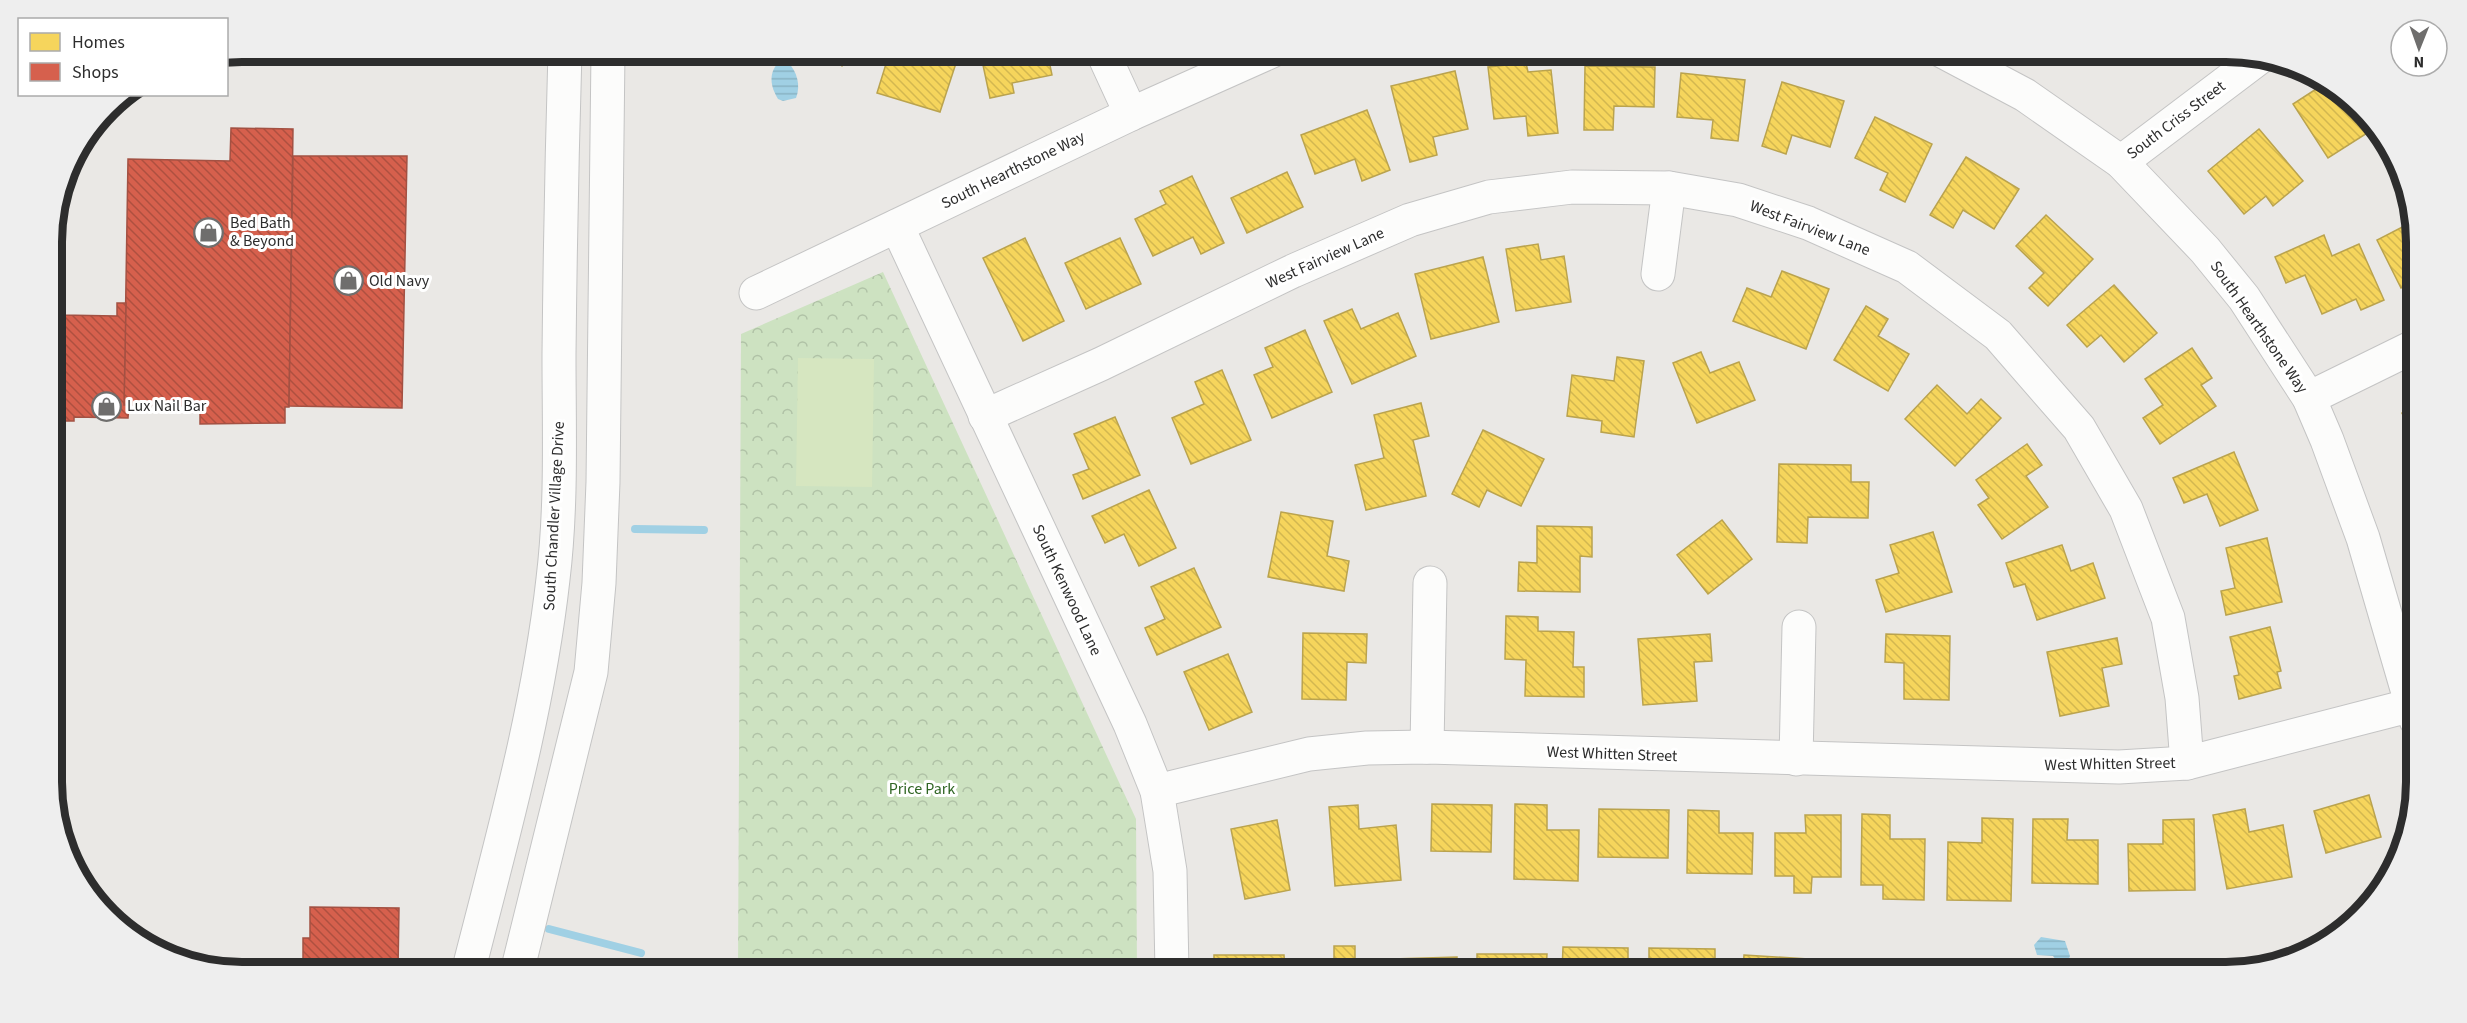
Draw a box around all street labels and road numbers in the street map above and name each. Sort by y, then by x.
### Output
street label: South Criss Street [2122,75,2230,164]
street label: South Hearthstone Way [938,125,1089,214]
street label: West Fairview Lane [1747,195,1874,261]
street label: West Fairview Lane [1262,222,1388,294]
street label: South Hearthstone Way [2205,256,2313,398]
street label: South Chandler Village Drive [538,421,570,611]
street label: South Kenwood Lane [1027,521,1107,659]
street label: West Whitten Street [1546,741,1678,767]
street label: West Whitten Street [2044,752,2176,776]

